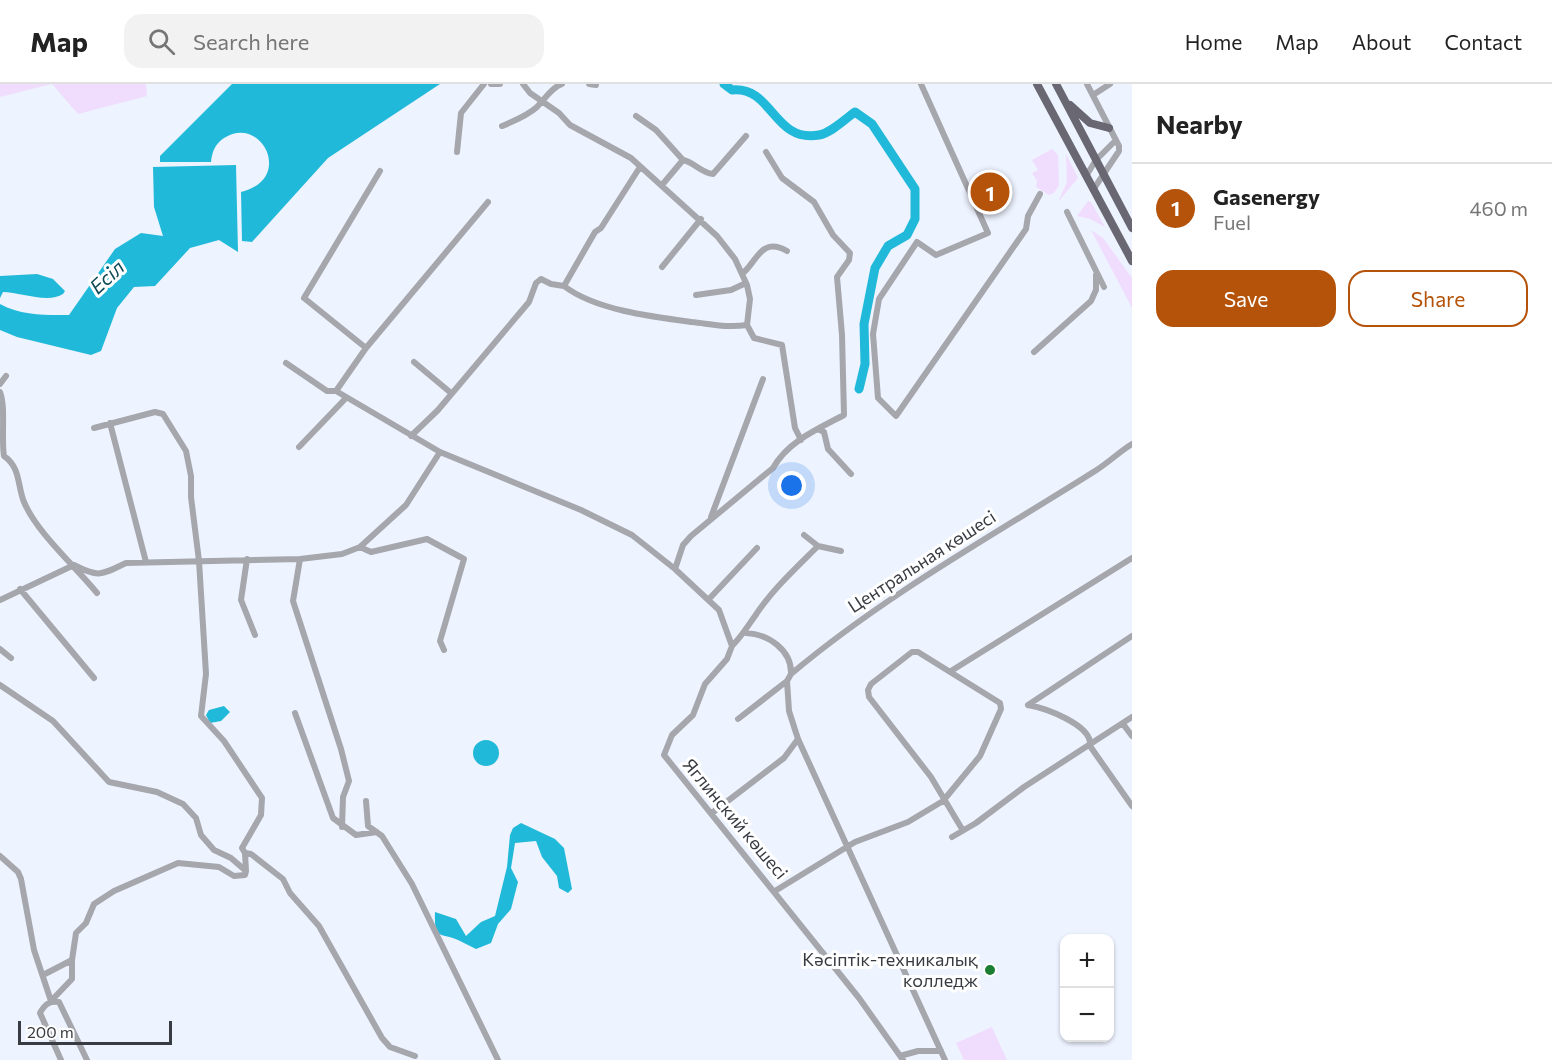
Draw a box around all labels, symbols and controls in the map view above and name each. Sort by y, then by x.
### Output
search box [124,14,544,68]
text: Map [30,24,88,58]
icon: search [145,25,178,58]
text: Search here [193,28,309,55]
text: Home [1185,29,1242,54]
text: Map [1275,29,1319,54]
text: About [1352,29,1411,54]
text: Contact [1444,29,1522,54]
text: Nearby [1156,108,1243,139]
pin: 1 [970,170,1010,214]
text: Gasenergy [1213,183,1320,210]
text: 1 [1171,196,1180,220]
text: 460 m [1470,196,1528,220]
text: Fuel [1213,210,1251,234]
water label: Есіл [84,254,129,298]
button: Save [1156,270,1336,327]
button: Share [1348,270,1528,327]
your location [777,471,806,500]
street label: Центральная көшесі [843,505,1000,617]
street label: Яглинский көшесі [679,753,793,883]
map controls [1060,934,1114,1042]
button: + [1060,934,1114,988]
place label: Кәсіптік-техникалық колледж [802,948,978,991]
marker: Кәсіптік-техникалық колледж [983,963,997,977]
button: − [1060,988,1114,1042]
scale bar [18,1018,172,1046]
text: 200 m [27,1022,74,1041]

